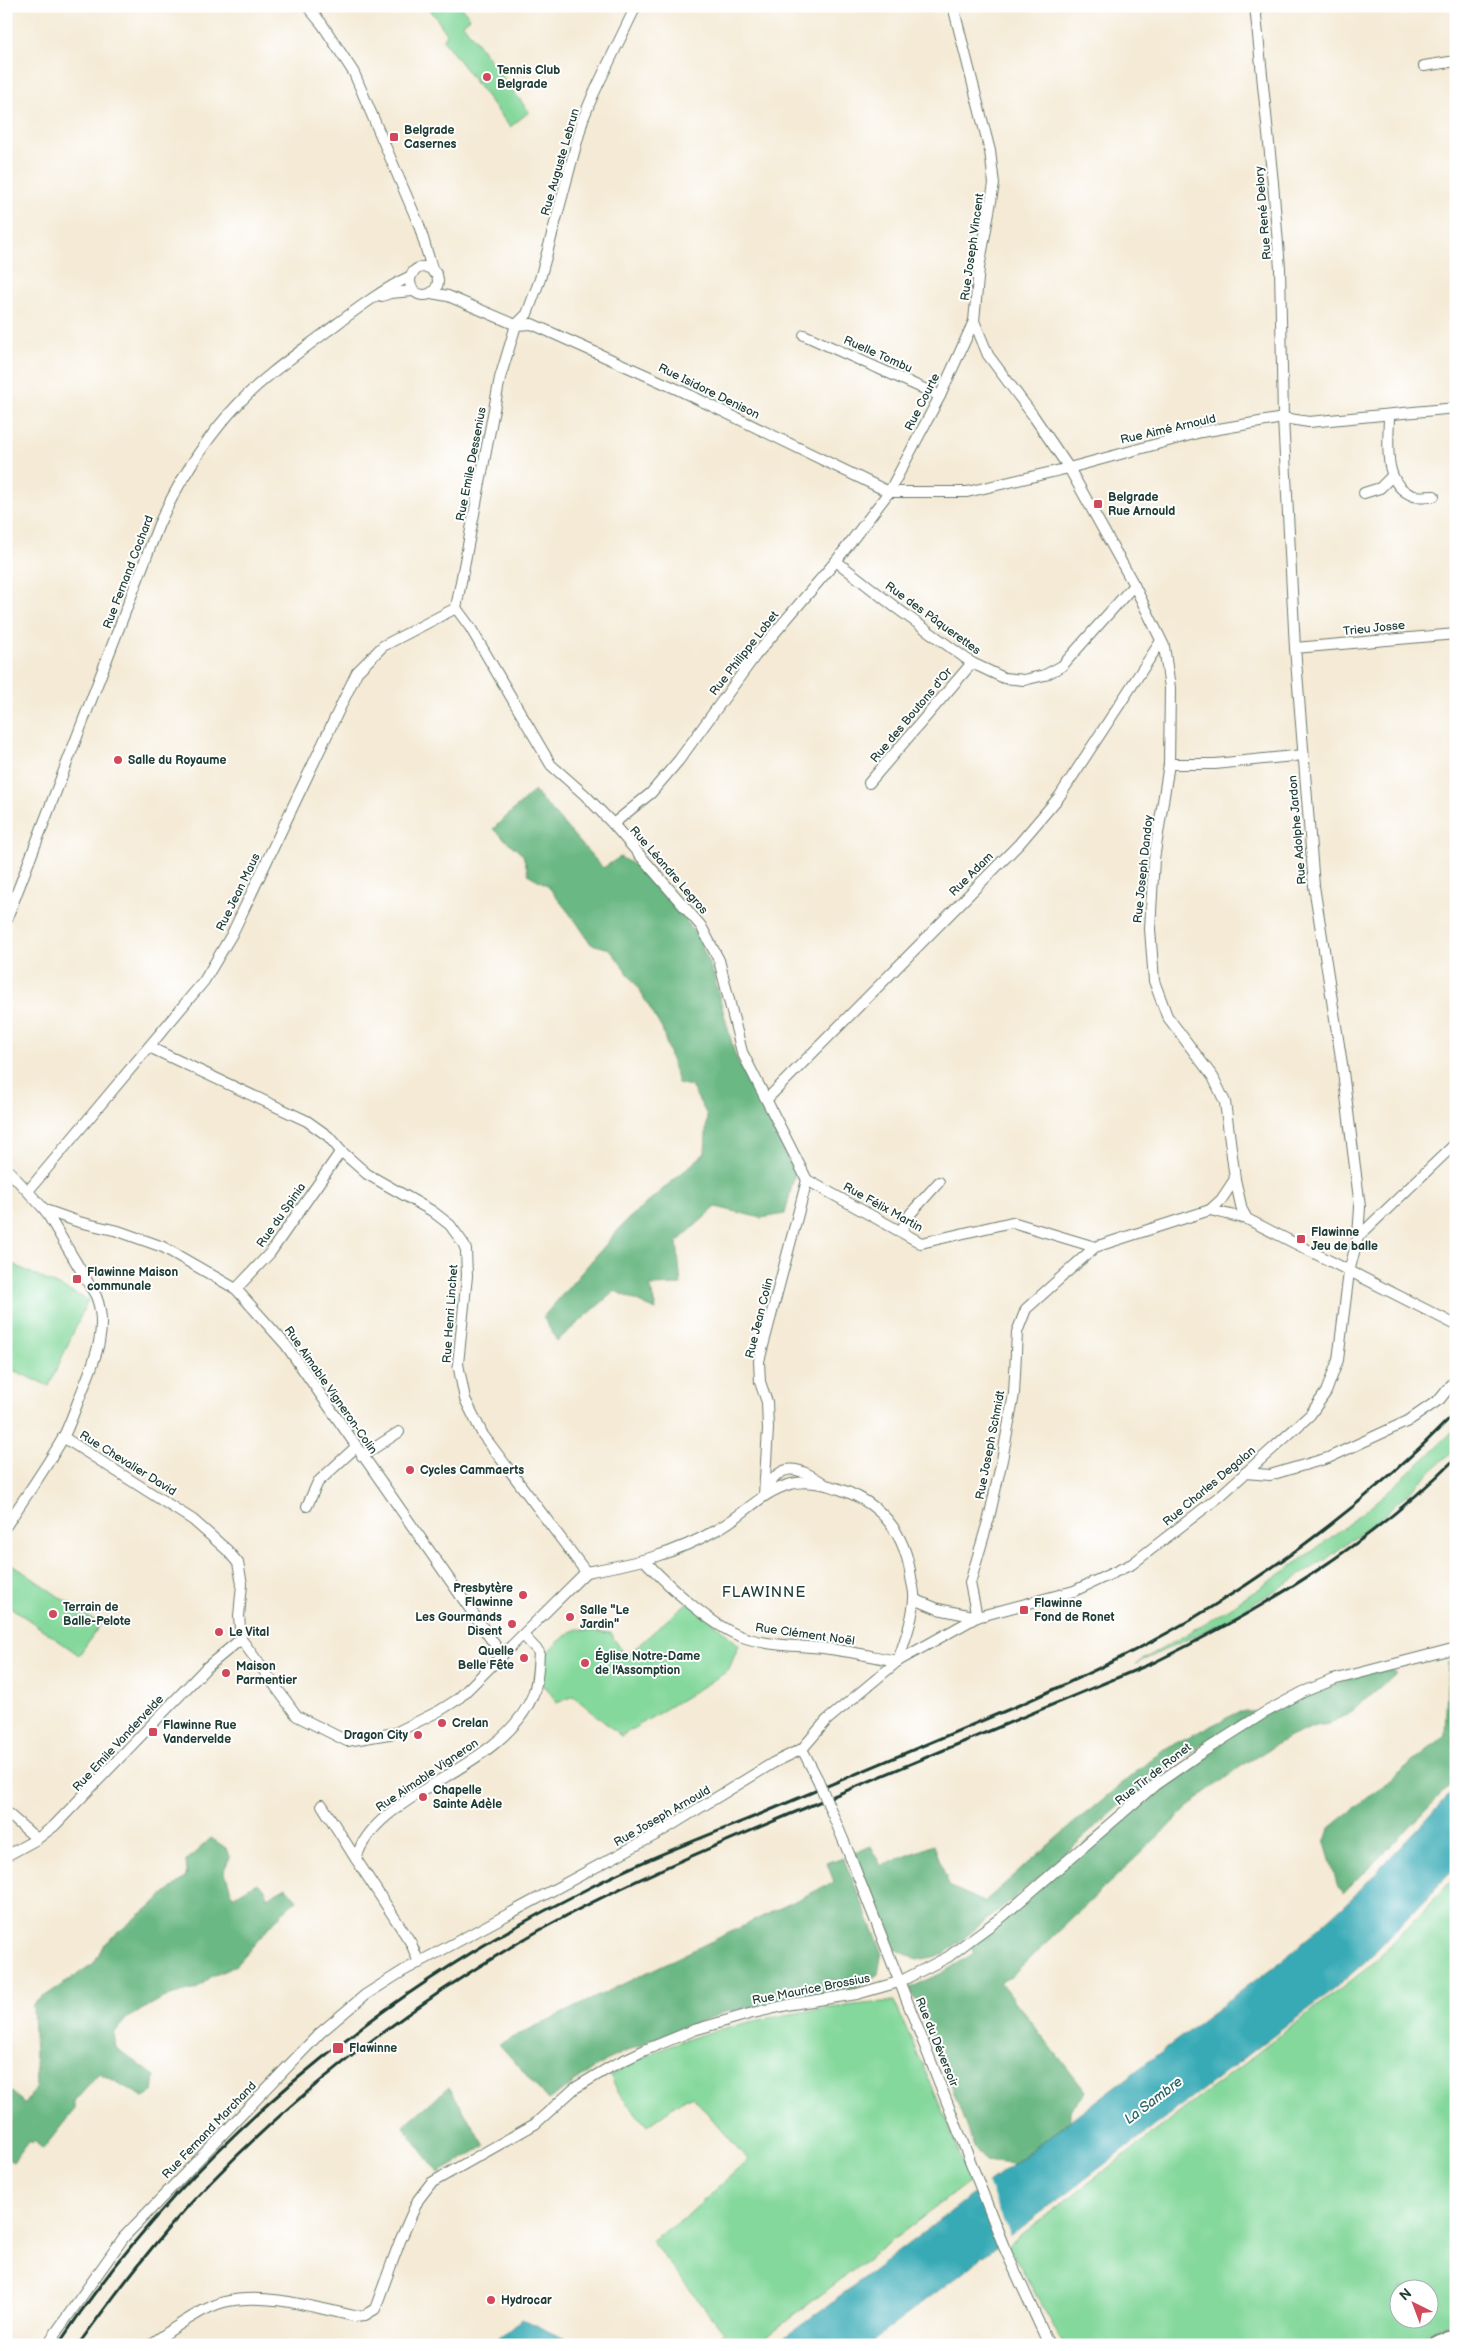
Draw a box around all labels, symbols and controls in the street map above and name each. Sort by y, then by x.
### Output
place label: Tennis Club Belgrade [497,63,560,92]
marker: Tennis Club Belgrade [481,71,493,83]
street label: Rue Auguste Lebrun [538,107,583,218]
place label: Belgrade Casernes [404,123,457,152]
marker: Belgrade Casernes [388,131,400,143]
street label: Rue René Delory [1252,165,1275,260]
street label: Rue Joseph Vincent [958,192,987,302]
street label: Ruelle Tombu [841,333,915,376]
street label: Rue Isidore Denison [656,360,762,423]
street label: Rue Courte [902,371,943,433]
street label: Rue Emile Dessenius [453,406,490,522]
street label: Rue Aimé Arnould [1119,411,1217,448]
place label: Belgrade Rue Arnould [1108,490,1175,519]
marker: Belgrade Rue Arnould [1092,498,1104,510]
street label: Rue Fernand Cochard [100,513,157,631]
street label: Rue des Pâquerettes [882,579,984,658]
street label: Rue Philippe Lobet [707,608,782,699]
street label: Trieu Josse [1342,618,1406,639]
street label: Rue des Boutons d'Or [867,664,956,766]
place label: Salle du Royaume [128,753,227,768]
marker: Salle du Royaume [112,754,124,766]
street label: Rue Adolphe Jardon [1285,774,1310,885]
street label: Rue Joseph Dandoy [1130,814,1157,924]
street label: Rue Léandre Legros [626,823,711,917]
street label: Rue Adam [946,849,997,900]
street label: Rue Jean Maus [213,851,264,934]
street label: Rue Félix Martin [840,1179,925,1236]
street label: Rue du Spinia [254,1180,309,1251]
place label: Flawinne Jeu de balle [1311,1225,1378,1254]
marker: Flawinne Jeu de balle [1295,1233,1307,1245]
street label: Rue Henri Linchet [440,1264,461,1364]
place label: Flawinne Maison communale [87,1265,178,1294]
marker: Flawinne Maison communale [71,1273,83,1285]
street label: Rue Jean Colin [742,1276,777,1360]
street label: Rue Aimable Vigneron-Colin [281,1324,381,1457]
street label: Rue Joseph Schmidt [973,1389,1009,1501]
street label: Rue Chevalier David [77,1428,179,1499]
street label: Rue Charles Degalan [1160,1443,1259,1530]
place label: Cycles Cammaerts [420,1463,524,1478]
marker: Cycles Cammaerts [404,1464,416,1476]
place label: Presbytère Flawinne [453,1581,513,1610]
district label: FLAWINNE [722,1583,806,1602]
marker: Presbytère Flawinne [517,1589,529,1601]
place label: Flawinne Fond de Ronet [1034,1596,1115,1625]
place label: Terrain de Balle-Pelote [63,1600,131,1629]
place label: Salle "Le Jardin" [580,1603,629,1632]
marker: Flawinne Fond de Ronet [1018,1604,1030,1616]
marker: Terrain de Balle-Pelote [47,1608,59,1620]
place label: Les Gourmands Disent [415,1610,502,1639]
marker: Salle "Le Jardin" [564,1611,576,1623]
marker: Les Gourmands Disent [506,1618,518,1630]
street label: Rue Clément Noël [754,1620,856,1649]
place label: Le Vital [229,1625,269,1640]
marker: Le Vital [213,1626,225,1638]
place label: Quelle Belle Fête [458,1644,514,1673]
place label: Église Notre-Dame de l'Assomption [595,1647,700,1678]
marker: Quelle Belle Fête [518,1652,530,1664]
marker: Église Notre-Dame de l'Assomption [579,1657,591,1669]
place label: Maison Parmentier [236,1659,297,1688]
marker: Maison Parmentier [220,1667,232,1679]
street label: Rue Emile Vandervelde [70,1692,167,1795]
place label: Crelan [452,1716,489,1731]
marker: Crelan [436,1717,448,1729]
place label: Flawinne Rue Vandervelde [163,1718,236,1747]
marker: Flawinne Rue Vandervelde [147,1726,159,1738]
place label: Dragon City [344,1728,408,1743]
marker: Dragon City [412,1729,424,1741]
street label: Rue Aimable Vigneron [373,1735,482,1815]
street label: Rue Tir de Ronet [1112,1740,1195,1809]
place label: Chapelle Sainte Adèle [433,1783,502,1812]
street label: Rue Joseph Arnould [611,1783,713,1850]
marker: Chapelle Sainte Adèle [417,1791,429,1803]
street label: Rue Maurice Brossius [751,1971,871,2008]
street label: Rue du Déversoir [912,1995,962,2090]
marker: Flawinne [331,2041,345,2055]
place label: Flawinne [349,2041,397,2056]
water label: La Sambre [1121,2073,1186,2128]
street label: Rue Fernand Marchand [159,2079,260,2182]
north arrow [1390,2278,1440,2328]
text: N [1396,2285,1415,2305]
place label: Hydrocar [501,2293,552,2308]
marker: Hydrocar [485,2294,497,2306]

